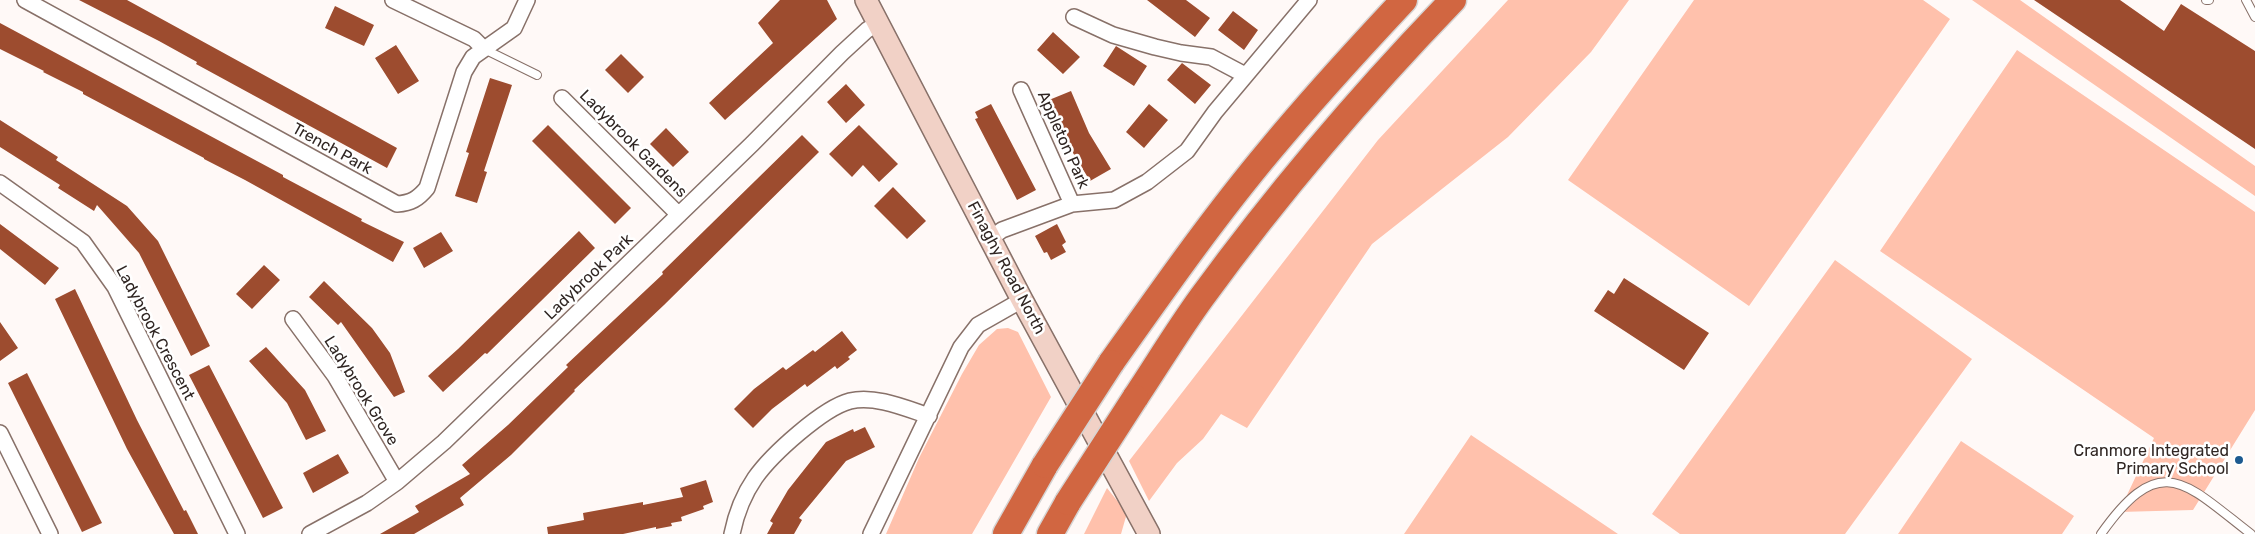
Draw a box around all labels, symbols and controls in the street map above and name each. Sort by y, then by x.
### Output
street label: Ladybrook Gardens [575,86,691,202]
street label: Appleton Park [1033,88,1093,192]
street label: Trench Park [289,119,375,179]
street label: Finaghy Road North [963,198,1049,338]
street label: Ladybrook Park [541,230,637,324]
street label: Ladybrook Crescent [111,262,199,404]
street label: Ladybrook Grove [320,333,402,449]
place label: Cranmore Integrated Primary School [2073,441,2229,479]
marker: Cranmore Integrated Primary School [2233,454,2245,466]

